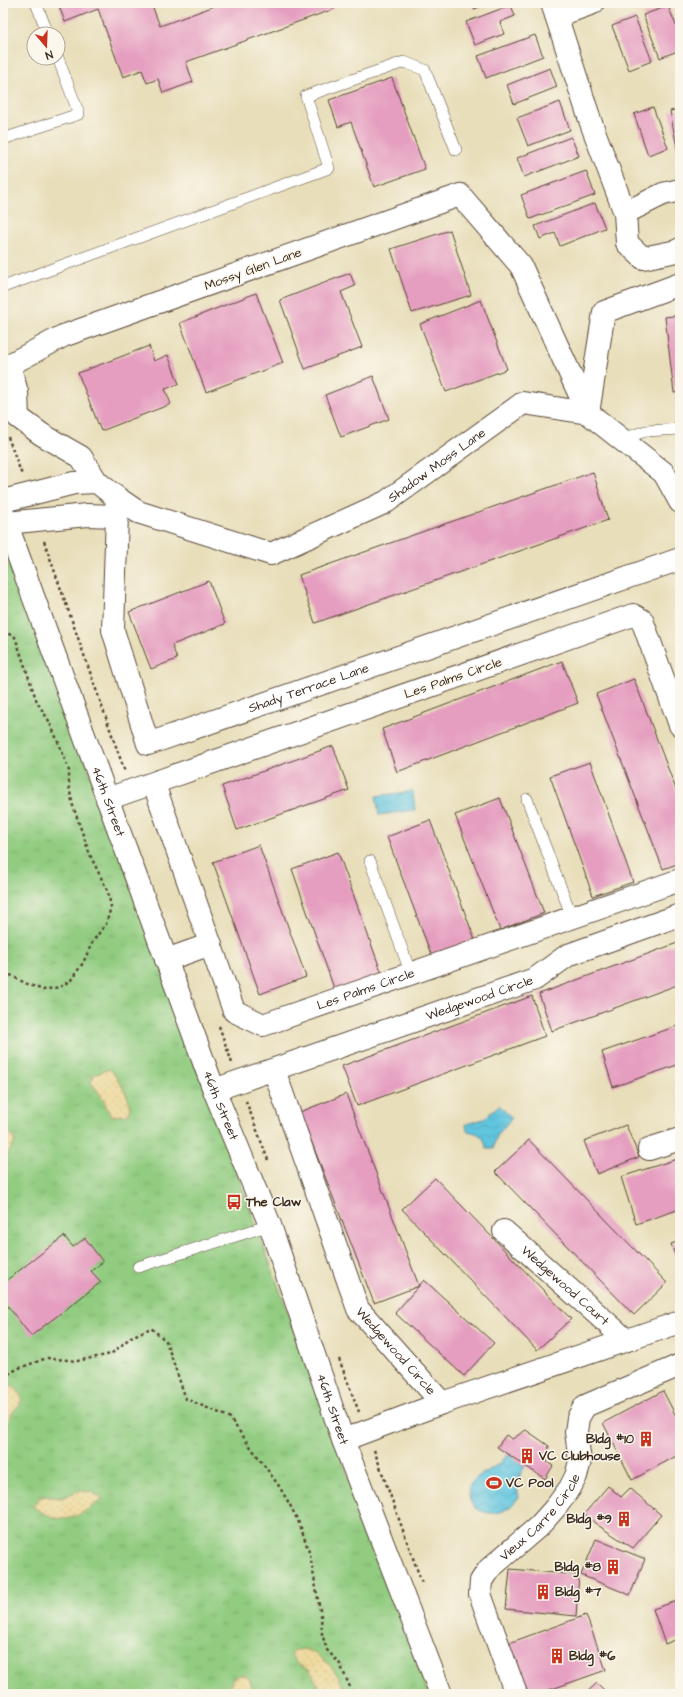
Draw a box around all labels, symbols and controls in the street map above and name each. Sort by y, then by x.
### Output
north arrow [26,26,66,66]
text: N [43,47,55,63]
street label: Mossy Glen Lane [202,243,305,296]
street label: Shadow Moss Lane [384,424,489,507]
street label: Les Palms Circle [402,653,504,703]
street label: Shady Terrace Lane [246,659,371,717]
street label: 46th Street [87,763,130,840]
street label: Les Palms Circle [314,964,417,1015]
street label: Wedgewood Circle [423,971,536,1025]
street label: 46th Street [199,1068,243,1144]
bus stop icon: The Claw [225,1193,243,1211]
place label: The Claw [245,1193,302,1211]
street label: Wedgewood Court [517,1242,614,1330]
street label: Wedgewood Circle [352,1303,440,1399]
street label: 46th Street [312,1371,353,1448]
place label: Bldg #10 [586,1430,635,1450]
building icon: Bldg #10 [637,1430,655,1448]
building icon: VC Clubhouse [518,1447,536,1465]
place label: VC Clubhouse [538,1447,621,1465]
street label: Vieux Carre Circle [496,1471,585,1565]
sports icon: VC Pool [485,1474,503,1492]
place label: VC Pool [505,1474,554,1492]
place label: Bldg #9 [566,1510,612,1530]
building icon: Bldg #9 [615,1510,633,1528]
place label: Bldg #8 [554,1558,602,1578]
building icon: Bldg #8 [604,1558,622,1576]
building icon: Bldg #7 [534,1583,552,1601]
place label: Bldg #7 [555,1583,602,1603]
building icon: Bldg #6 [548,1647,566,1665]
place label: Bldg #6 [569,1647,616,1667]

